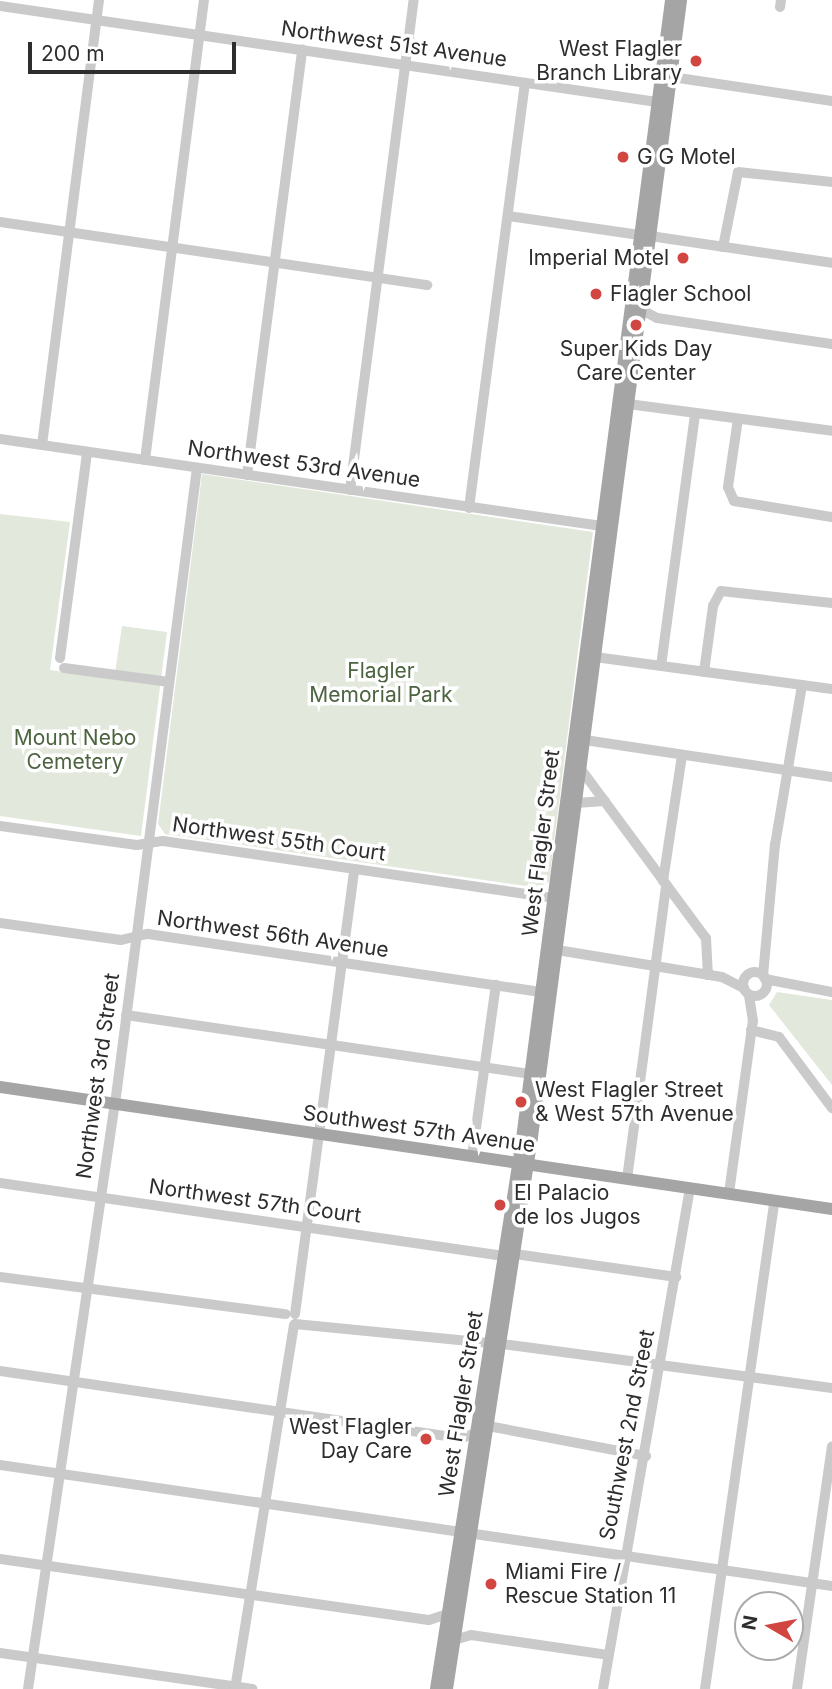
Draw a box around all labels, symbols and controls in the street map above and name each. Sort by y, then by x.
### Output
street label: Northwest 51st Avenue [279,16,509,72]
scale bar [32,28,240,72]
place label: West Flagler Branch Library [536,36,682,86]
text: 200 m [41,41,105,66]
marker: West Flagler Branch Library [688,53,704,69]
place label: G G Motel [637,144,736,170]
marker: G G Motel [615,149,631,165]
place label: Imperial Motel [528,245,669,271]
marker: Imperial Motel [675,250,691,266]
place label: Flagler School [610,281,751,307]
marker: Flagler School [588,286,604,302]
marker: Super Kids Day Care Center [628,317,644,333]
place label: Super Kids Day Care Center [560,336,712,386]
street label: Northwest 53rd Avenue [186,435,422,493]
park label: Flagler Memorial Park [309,658,453,708]
park label: Mount Nebo Cemetery [14,725,136,775]
street label: West Flagler Street [517,748,565,938]
street label: Northwest 55th Court [171,812,387,866]
street label: Northwest 56th Avenue [156,905,390,963]
street label: Northwest 3rd Street [71,972,125,1180]
place label: West Flagler Street & West 57th Avenue [535,1077,734,1127]
marker: West Flagler Street & West 57th Avenue [513,1094,529,1110]
street label: Southwest 57th Avenue [301,1100,537,1158]
street label: Northwest 57th Court [147,1174,363,1228]
place label: El Palacio de los Jugos [514,1180,641,1230]
marker: El Palacio de los Jugos [492,1197,508,1213]
street label: West Flagler Street [434,1309,488,1499]
street label: Southwest 2nd Street [594,1328,660,1542]
place label: West Flagler Day Care [289,1414,412,1464]
marker: West Flagler Day Care [418,1431,434,1447]
place label: Miami Fire / Rescue Station 11 [505,1559,676,1609]
marker: Miami Fire / Rescue Station 11 [483,1576,499,1592]
north arrow [734,1591,804,1661]
text: N [737,1613,762,1632]

